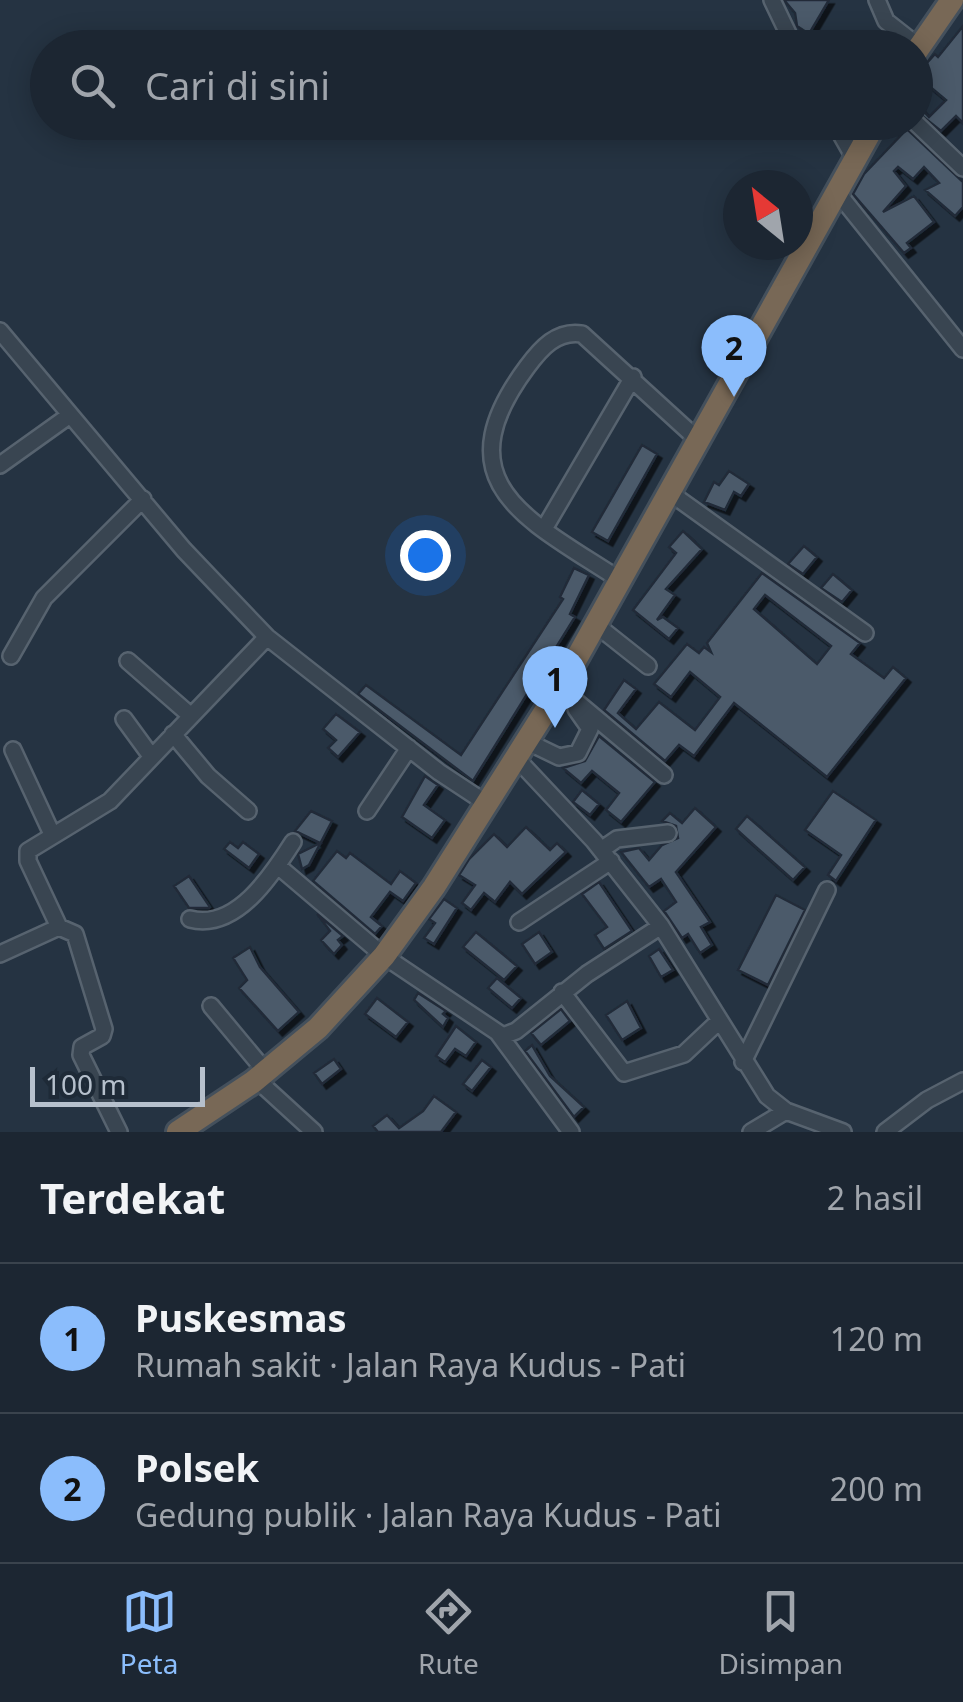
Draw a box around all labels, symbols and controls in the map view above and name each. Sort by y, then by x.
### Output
search box [30,30,933,140]
icon: search [65,58,120,113]
text: Cari di sini [145,59,330,111]
north arrow [723,170,813,260]
pin: 2 [702,314,766,397]
your location [400,530,451,581]
pin: 1 [522,646,588,728]
scale bar [30,1062,205,1106]
text: 100 m [45,1065,127,1103]
text: Terdekat [40,1169,225,1226]
text: 2 hasil [827,1176,923,1219]
text: Puskesmas [135,1291,347,1343]
text: 1 [63,1317,82,1360]
text: 120 m [830,1317,923,1360]
text: Rumah sakit · Jalan Raya Kudus - Pati [135,1343,686,1386]
text: Polsek [135,1441,259,1493]
text: 2 [63,1467,82,1510]
text: 200 m [830,1467,923,1510]
text: Gedung publik · Jalan Raya Kudus - Pati [135,1493,721,1536]
tab: Peta [120,1584,178,1682]
tab: Rute [418,1584,479,1682]
tab: Disimpan [718,1584,843,1682]

